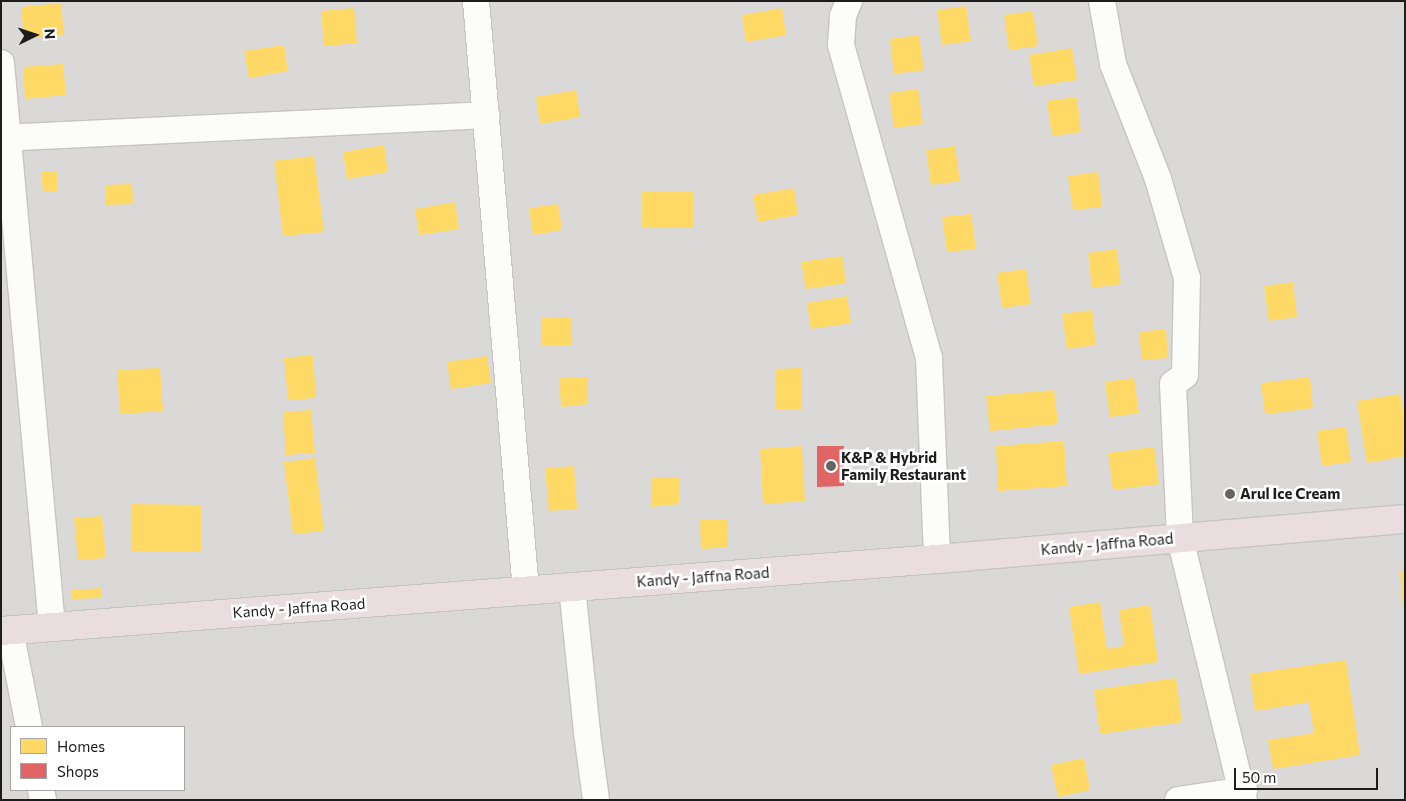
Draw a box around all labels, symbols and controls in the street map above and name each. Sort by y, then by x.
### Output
north arrow [10,10,60,60]
text: N [42,28,59,40]
place label: K&P & Hybrid Family Restaurant [841,448,966,483]
marker: K&P & Hybrid Family Restaurant [825,460,837,472]
place label: Arul Ice Cream [1240,485,1340,503]
marker: Arul Ice Cream [1224,488,1236,500]
street label: Kandy - Jaffna Road [1040,529,1174,559]
street label: Kandy - Jaffna Road [636,563,770,591]
street label: Kandy - Jaffna Road [232,594,366,622]
legend [10,726,185,791]
text: Homes [57,737,105,755]
scale bar [1236,758,1380,790]
text: Shops [57,762,99,780]
text: 50 m [1242,768,1276,786]

